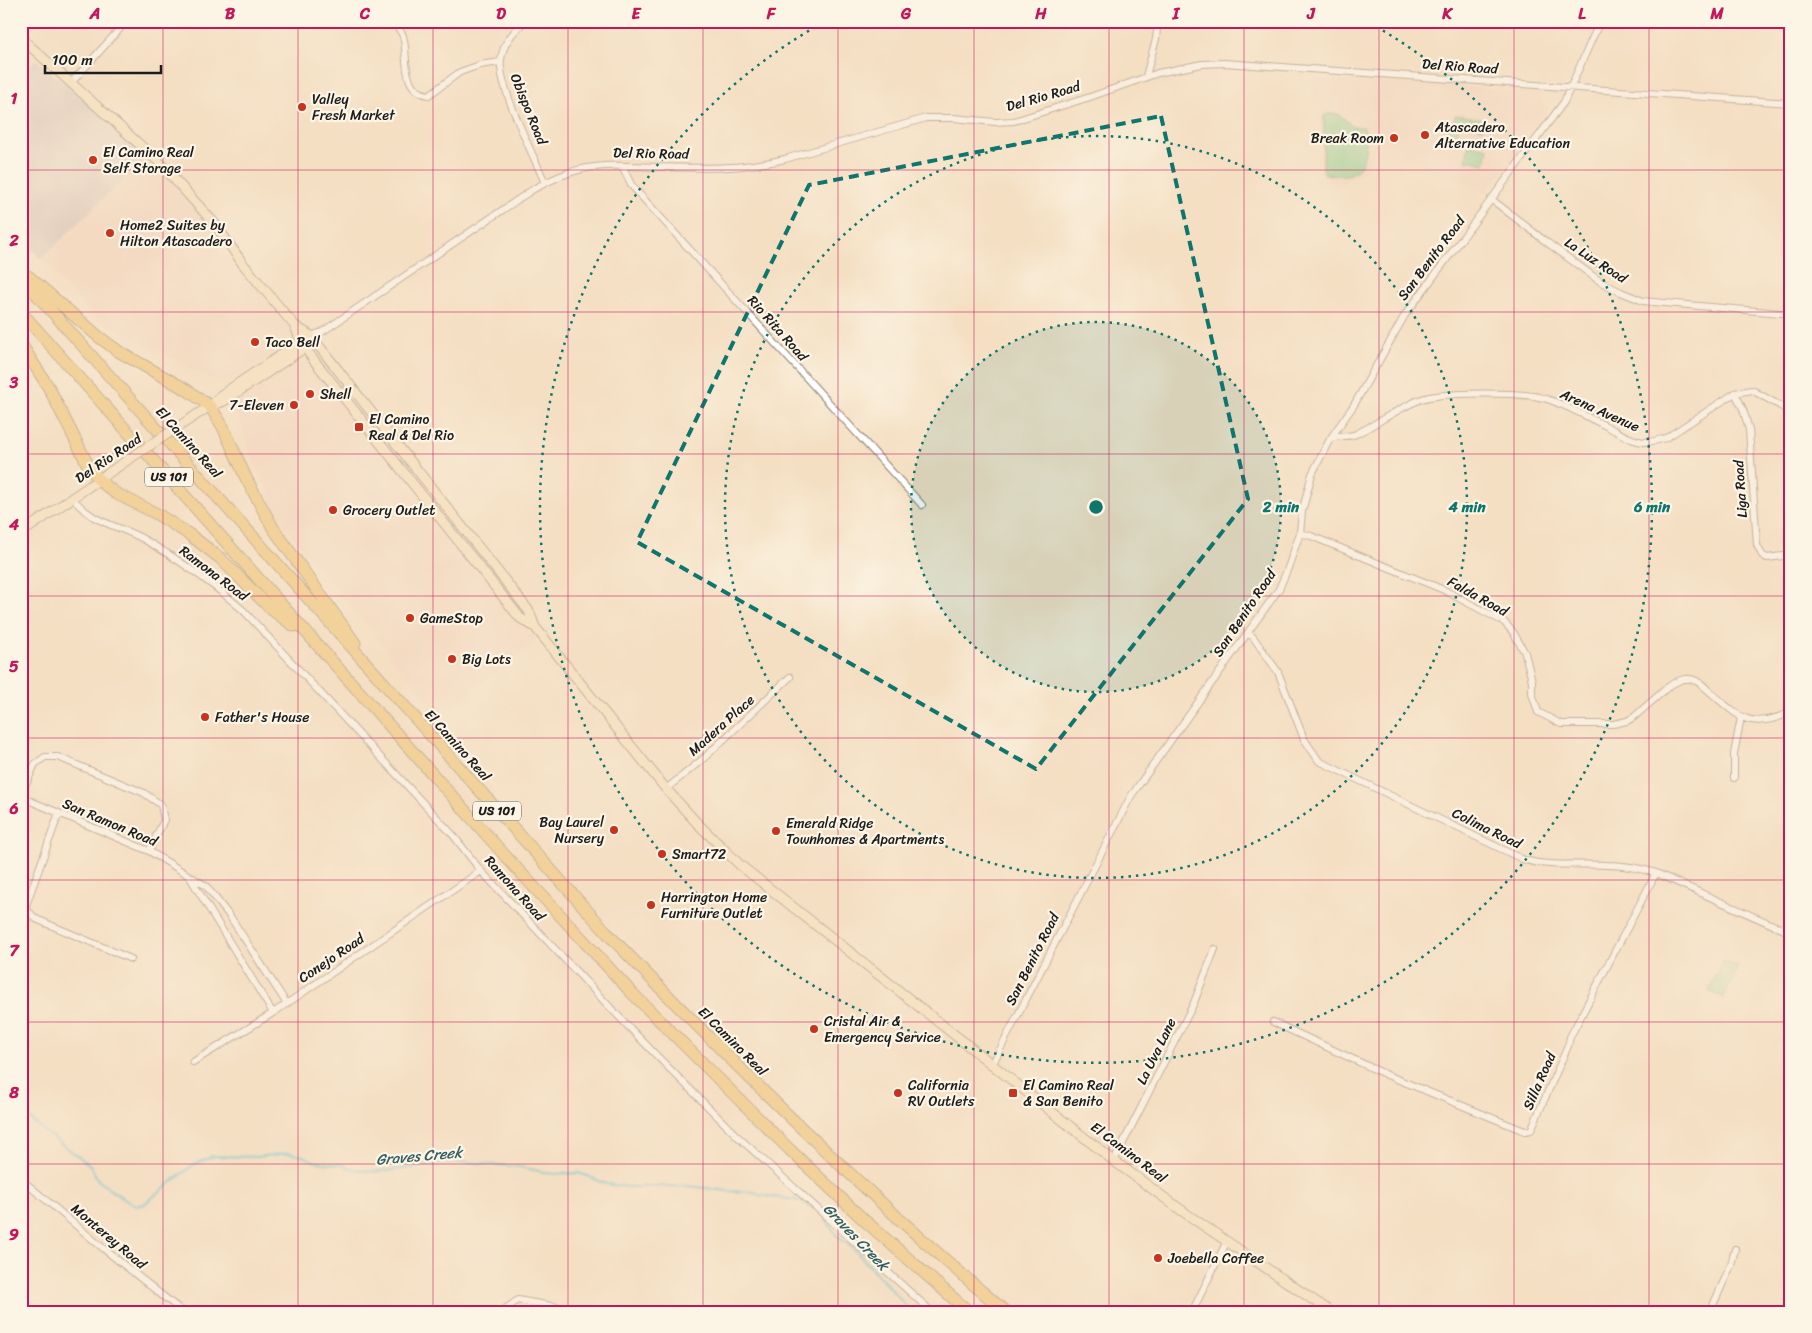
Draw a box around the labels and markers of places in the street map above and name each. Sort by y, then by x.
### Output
place label: Valley Fresh Market [312,87,396,128]
marker: Valley Fresh Market [296,101,308,113]
place label: Atascadero Alternative Education [1434,115,1570,156]
place label: Break Room [1311,126,1384,151]
marker: Atascadero Alternative Education [1419,129,1431,141]
marker: Break Room [1388,132,1400,144]
place label: El Camino Real Self Storage [103,140,195,181]
marker: El Camino Real Self Storage [87,154,99,166]
place label: Home2 Suites by Hilton Atascadero [120,213,232,254]
marker: Home2 Suites by Hilton Atascadero [104,227,116,239]
place label: Taco Bell [265,330,321,355]
marker: Taco Bell [249,336,261,348]
place label: Shell [320,382,352,407]
marker: Shell [304,388,316,400]
place label: 7-Eleven [229,393,284,418]
marker: 7-Eleven [288,399,300,411]
place label: El Camino Real & Del Rio [369,407,454,448]
marker: El Camino Real & Del Rio [353,421,365,433]
place label: Grocery Outlet [343,498,435,523]
centre of rings [1087,498,1105,516]
marker: Grocery Outlet [327,504,339,516]
place label: GameStop [420,606,484,631]
marker: GameStop [404,612,416,624]
place label: Big Lots [462,647,511,672]
marker: Big Lots [446,653,458,665]
place label: Father's House [215,705,309,730]
marker: Father's House [199,711,211,723]
place label: Bay Laurel Nursery [539,810,605,851]
place label: Emerald Ridge Townhomes & Apartments [786,811,944,852]
marker: Bay Laurel Nursery [608,824,620,836]
marker: Emerald Ridge Townhomes & Apartments [770,825,782,837]
place label: Smart72 [672,842,726,867]
marker: Smart72 [656,848,668,860]
place label: Harrington Home Furniture Outlet [661,885,767,926]
marker: Harrington Home Furniture Outlet [645,899,657,911]
place label: Cristal Air & Emergency Service [824,1009,941,1050]
marker: Cristal Air & Emergency Service [808,1023,820,1035]
place label: California RV Outlets [908,1073,975,1114]
place label: El Camino Real & San Benito [1023,1073,1115,1114]
marker: California RV Outlets [892,1087,904,1099]
marker: El Camino Real & San Benito [1007,1087,1019,1099]
place label: Joebella Coffee [1167,1246,1264,1271]
marker: Joebella Coffee [1152,1252,1164,1264]

